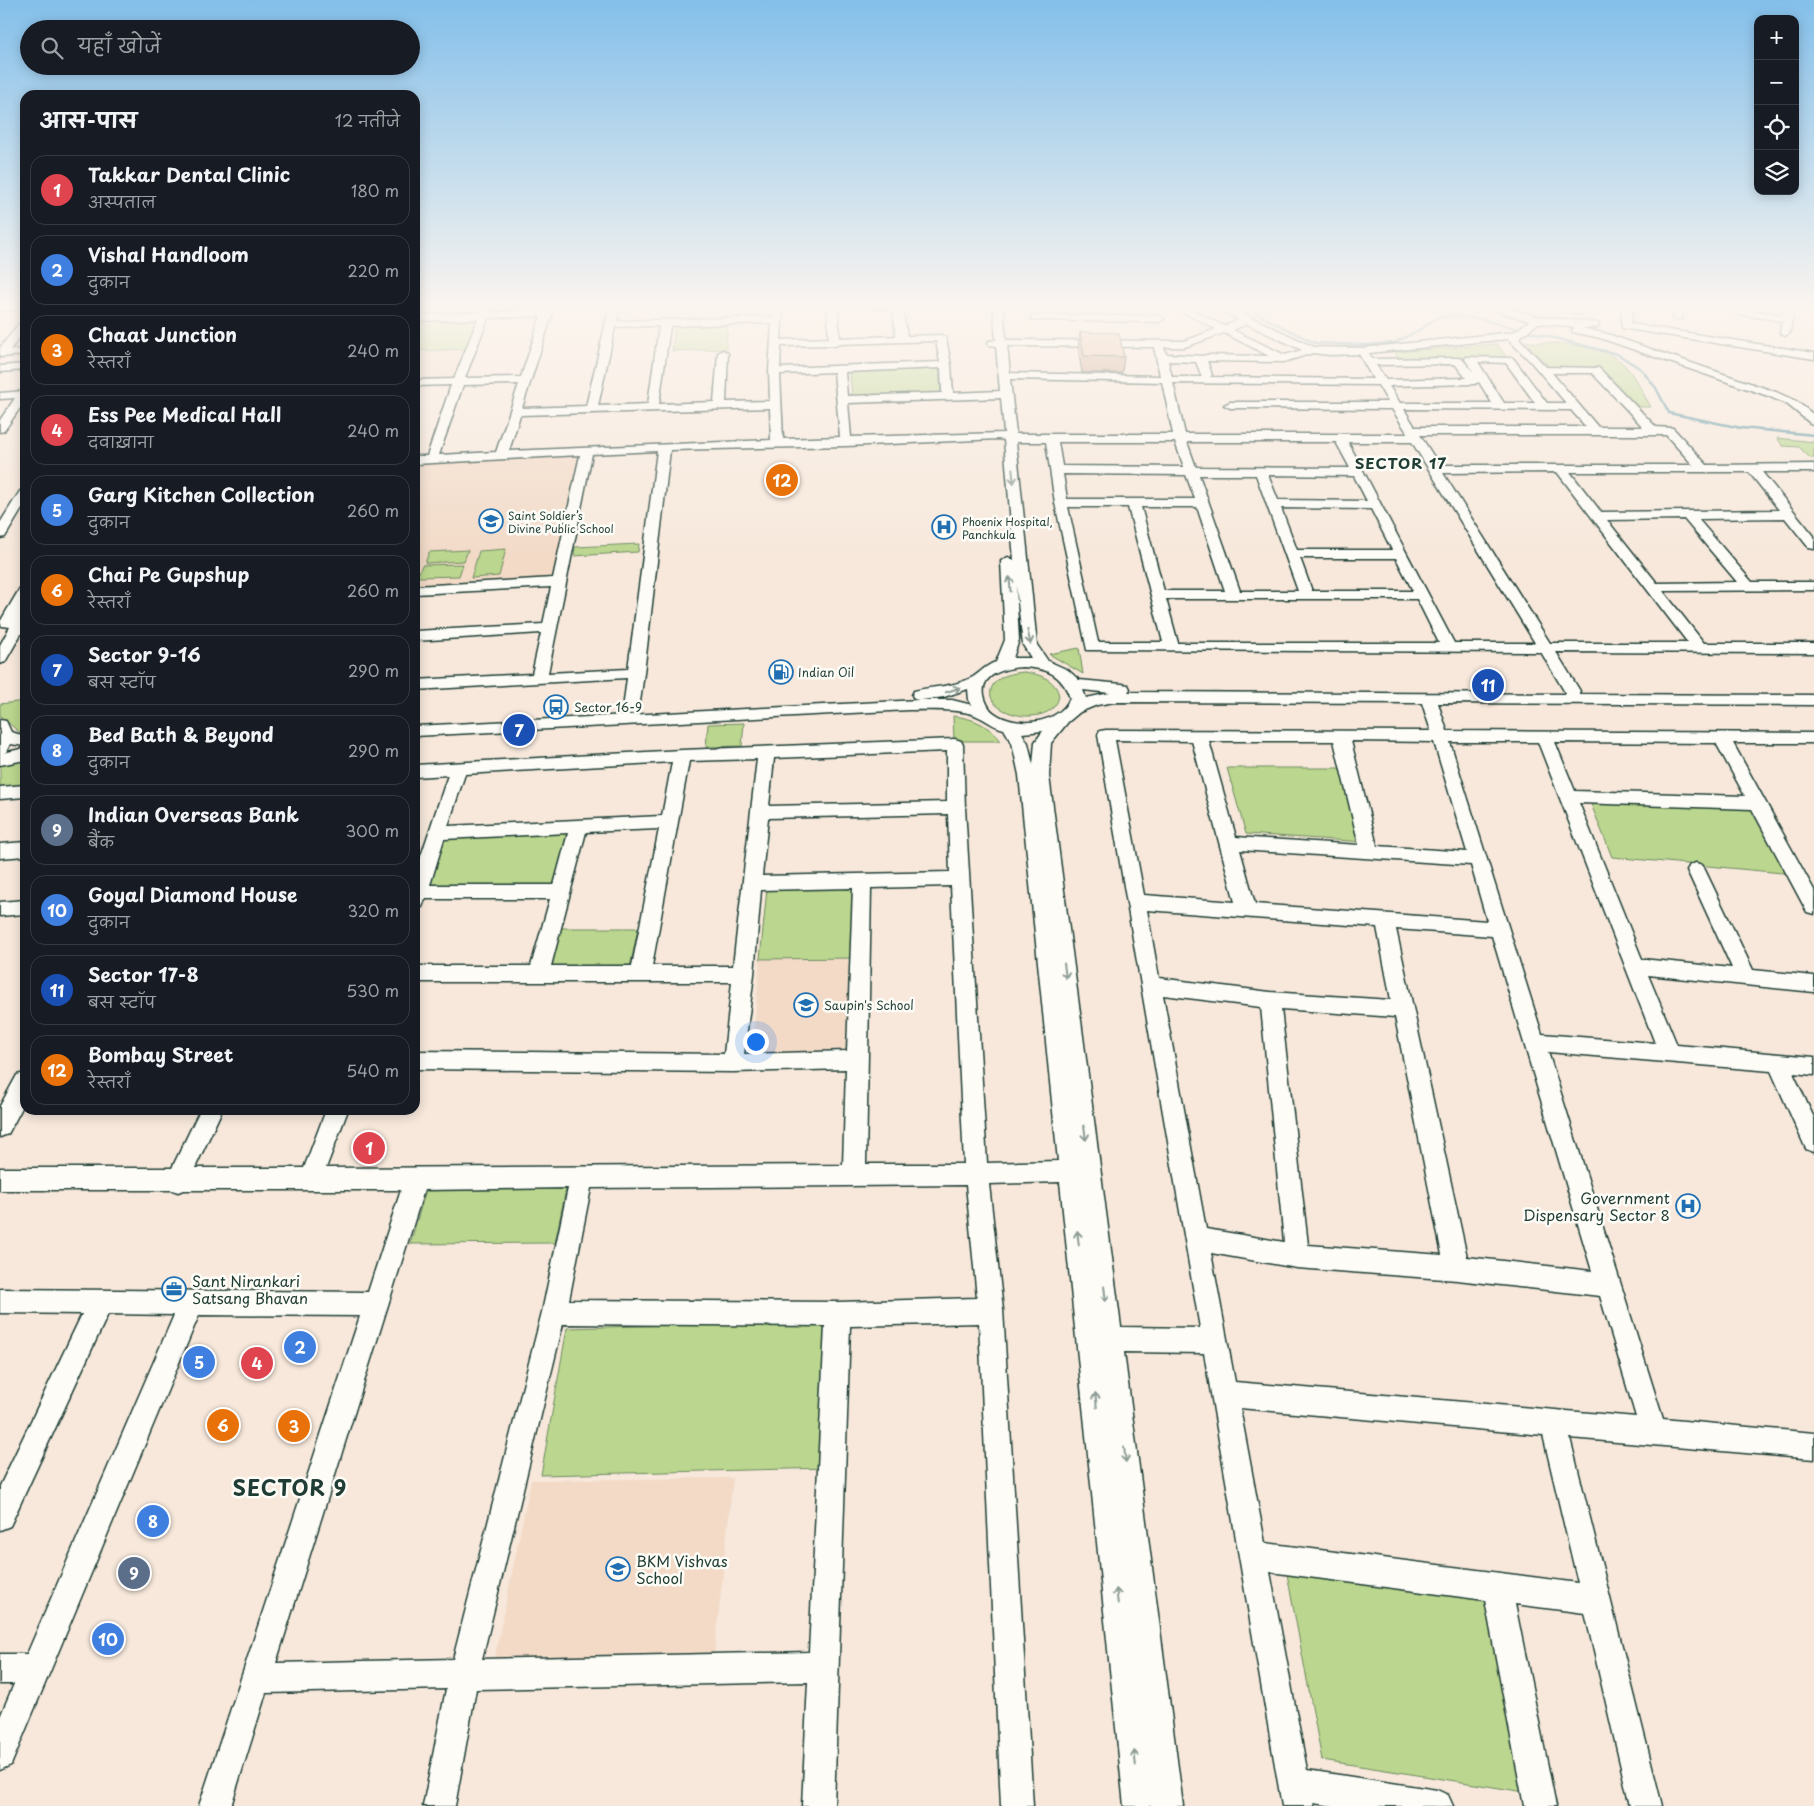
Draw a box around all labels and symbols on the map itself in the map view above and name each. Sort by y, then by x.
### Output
district label: SECTOR 17 [1355,451,1447,474]
pin: 12 [766,461,798,499]
one-way arrow [1008,468,1017,484]
place label: Saint Soldier’s Divine Public School [508,507,614,537]
school or university icon: Saint Soldier’s Divine Public School [478,508,504,534]
place label: Phoenix Hospital, Panchkula [962,513,1053,543]
hospital icon: Phoenix Hospital, Panchkula [931,514,957,540]
one-way arrow [1005,576,1014,592]
one-way arrow [1025,629,1034,645]
fuel station icon: Indian Oil [768,659,794,685]
place label: Indian Oil [798,663,854,681]
pin: 11 [1472,666,1504,704]
one-way arrow [944,684,960,694]
bus stop icon: Sector 16-9 [543,694,569,720]
place label: Sector 16-9 [574,698,642,716]
pin: 7 [503,711,535,749]
one-way arrow [1060,963,1070,979]
school or university icon: Saupin's School [793,992,819,1018]
place label: Saupin's School [824,996,914,1014]
your location [743,1029,769,1055]
one-way arrow [1080,1124,1090,1140]
pin: 1 [353,1129,385,1167]
place label: Government Dispensary Sector 8 [1523,1186,1670,1226]
hospital icon: Government Dispensary Sector 8 [1675,1193,1701,1219]
one-way arrow [1073,1230,1083,1246]
place label: Sant Nirankari Satsang Bhavan [192,1269,308,1309]
office icon: Sant Nirankari Satsang Bhavan [161,1276,187,1302]
one-way arrow [1100,1286,1110,1302]
pin: 2 [284,1328,316,1366]
pin: 5 [183,1343,215,1381]
pin: 4 [241,1344,273,1382]
one-way arrow [1091,1392,1101,1408]
pin: 6 [207,1406,239,1444]
pin: 3 [278,1407,310,1445]
one-way arrow [1120,1447,1130,1463]
district label: SECTOR 9 [233,1471,347,1503]
pin: 8 [137,1502,169,1540]
place label: BKM Vishvas School [636,1549,728,1589]
pin: 9 [118,1554,150,1592]
school or university icon: BKM Vishvas School [605,1556,631,1582]
one-way arrow [1112,1588,1122,1604]
pin: 10 [92,1620,124,1658]
one-way arrow [1130,1750,1140,1766]

